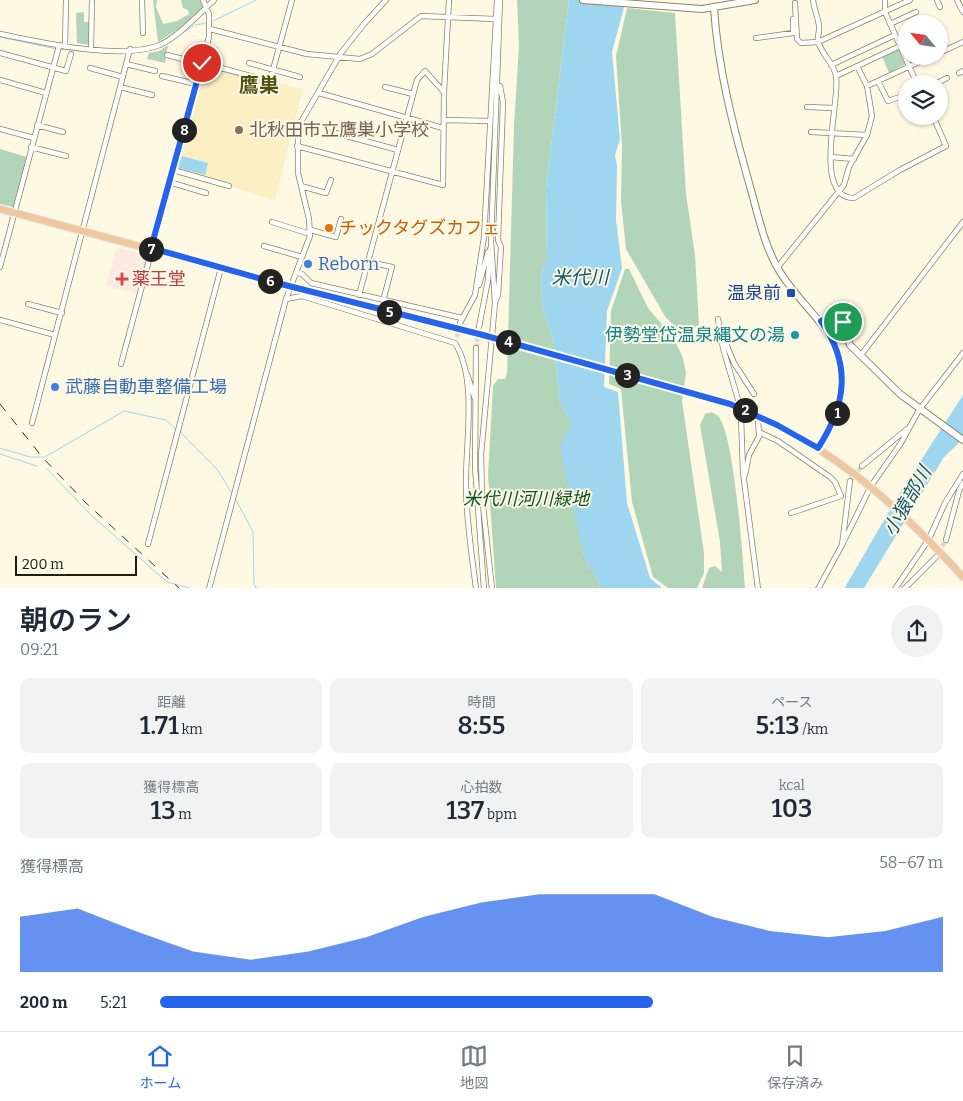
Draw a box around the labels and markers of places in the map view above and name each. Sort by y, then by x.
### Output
pin [181,42,223,84]
pin: 8 [172,118,196,142]
place label: 北秋田市立鷹巣小学校 [249,119,429,141]
marker: 北秋田市立鷹巣小学校 [233,124,245,136]
place label: チックタグズカフェ [339,217,500,239]
marker: チックタグズカフェ [323,222,335,234]
pin: 7 [138,236,164,262]
place label: Reborn [318,253,380,275]
marker: Reborn [302,258,314,270]
place label: 薬王堂 [132,268,186,290]
pin: 6 [258,268,282,294]
marker: 薬王堂 [116,273,128,285]
place label: 温泉前 [727,282,781,304]
marker: 温泉前 [785,287,797,299]
pin: 5 [376,300,402,324]
pin [822,301,864,343]
place label: 伊勢堂岱温泉縄文の湯 [605,324,785,346]
marker: 伊勢堂岱温泉縄文の湯 [789,329,801,341]
pin: 4 [496,330,520,354]
pin: 3 [614,362,640,388]
place label: 武藤自動車整備工場 [65,376,227,398]
marker: 武藤自動車整備工場 [49,381,61,393]
pin: 2 [732,398,758,422]
pin: 1 [824,400,850,426]

